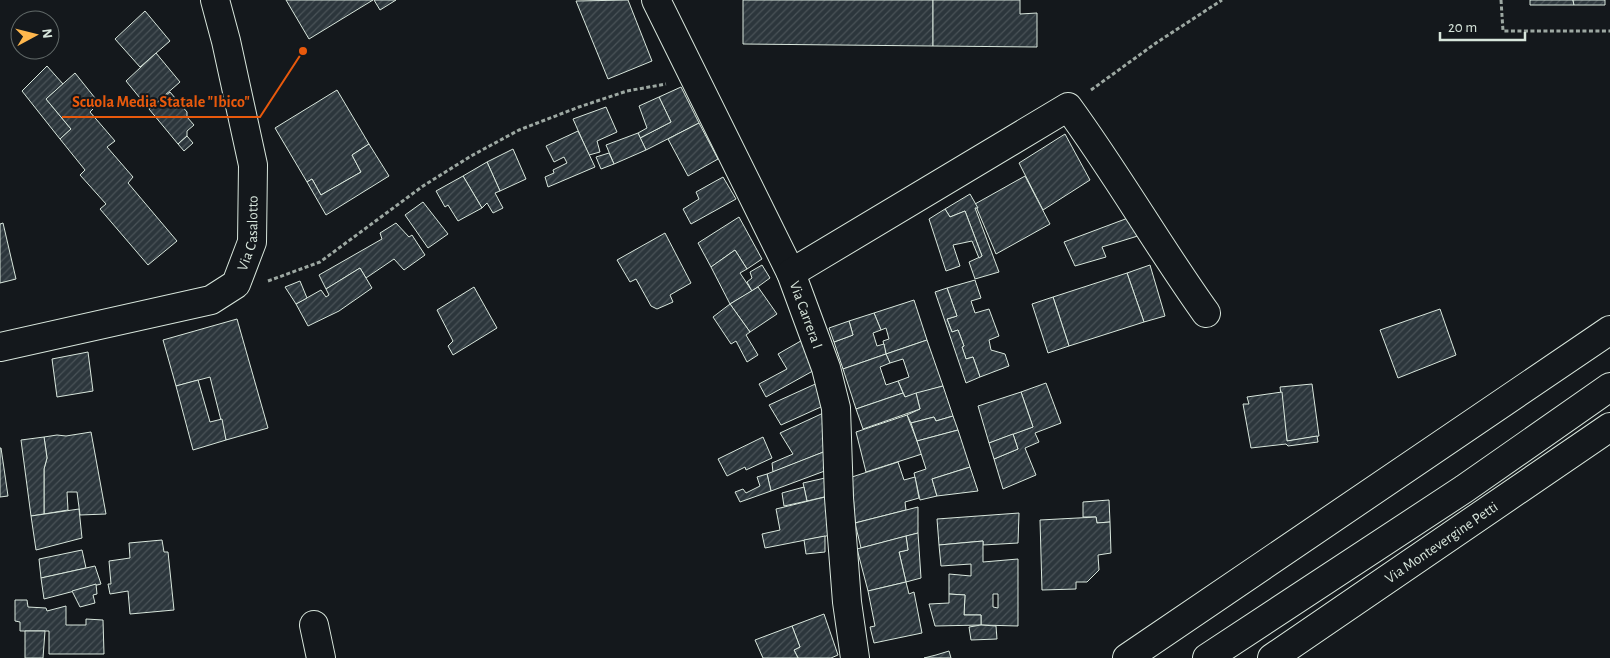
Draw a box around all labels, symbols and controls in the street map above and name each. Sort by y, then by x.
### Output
north arrow [10,10,60,60]
scale bar [1440,10,1525,42]
text: 20 m [1448,20,1477,35]
text: N [39,28,54,39]
callout: Scuola Media Statale "Ibico" [62,86,260,117]
text: Scuola Media Statale "Ibico" [72,94,250,110]
street label: Via Casalotto [234,195,260,273]
street label: Via Carrera I [787,279,826,351]
street label: Via Montevergine Petti [1382,499,1500,586]

